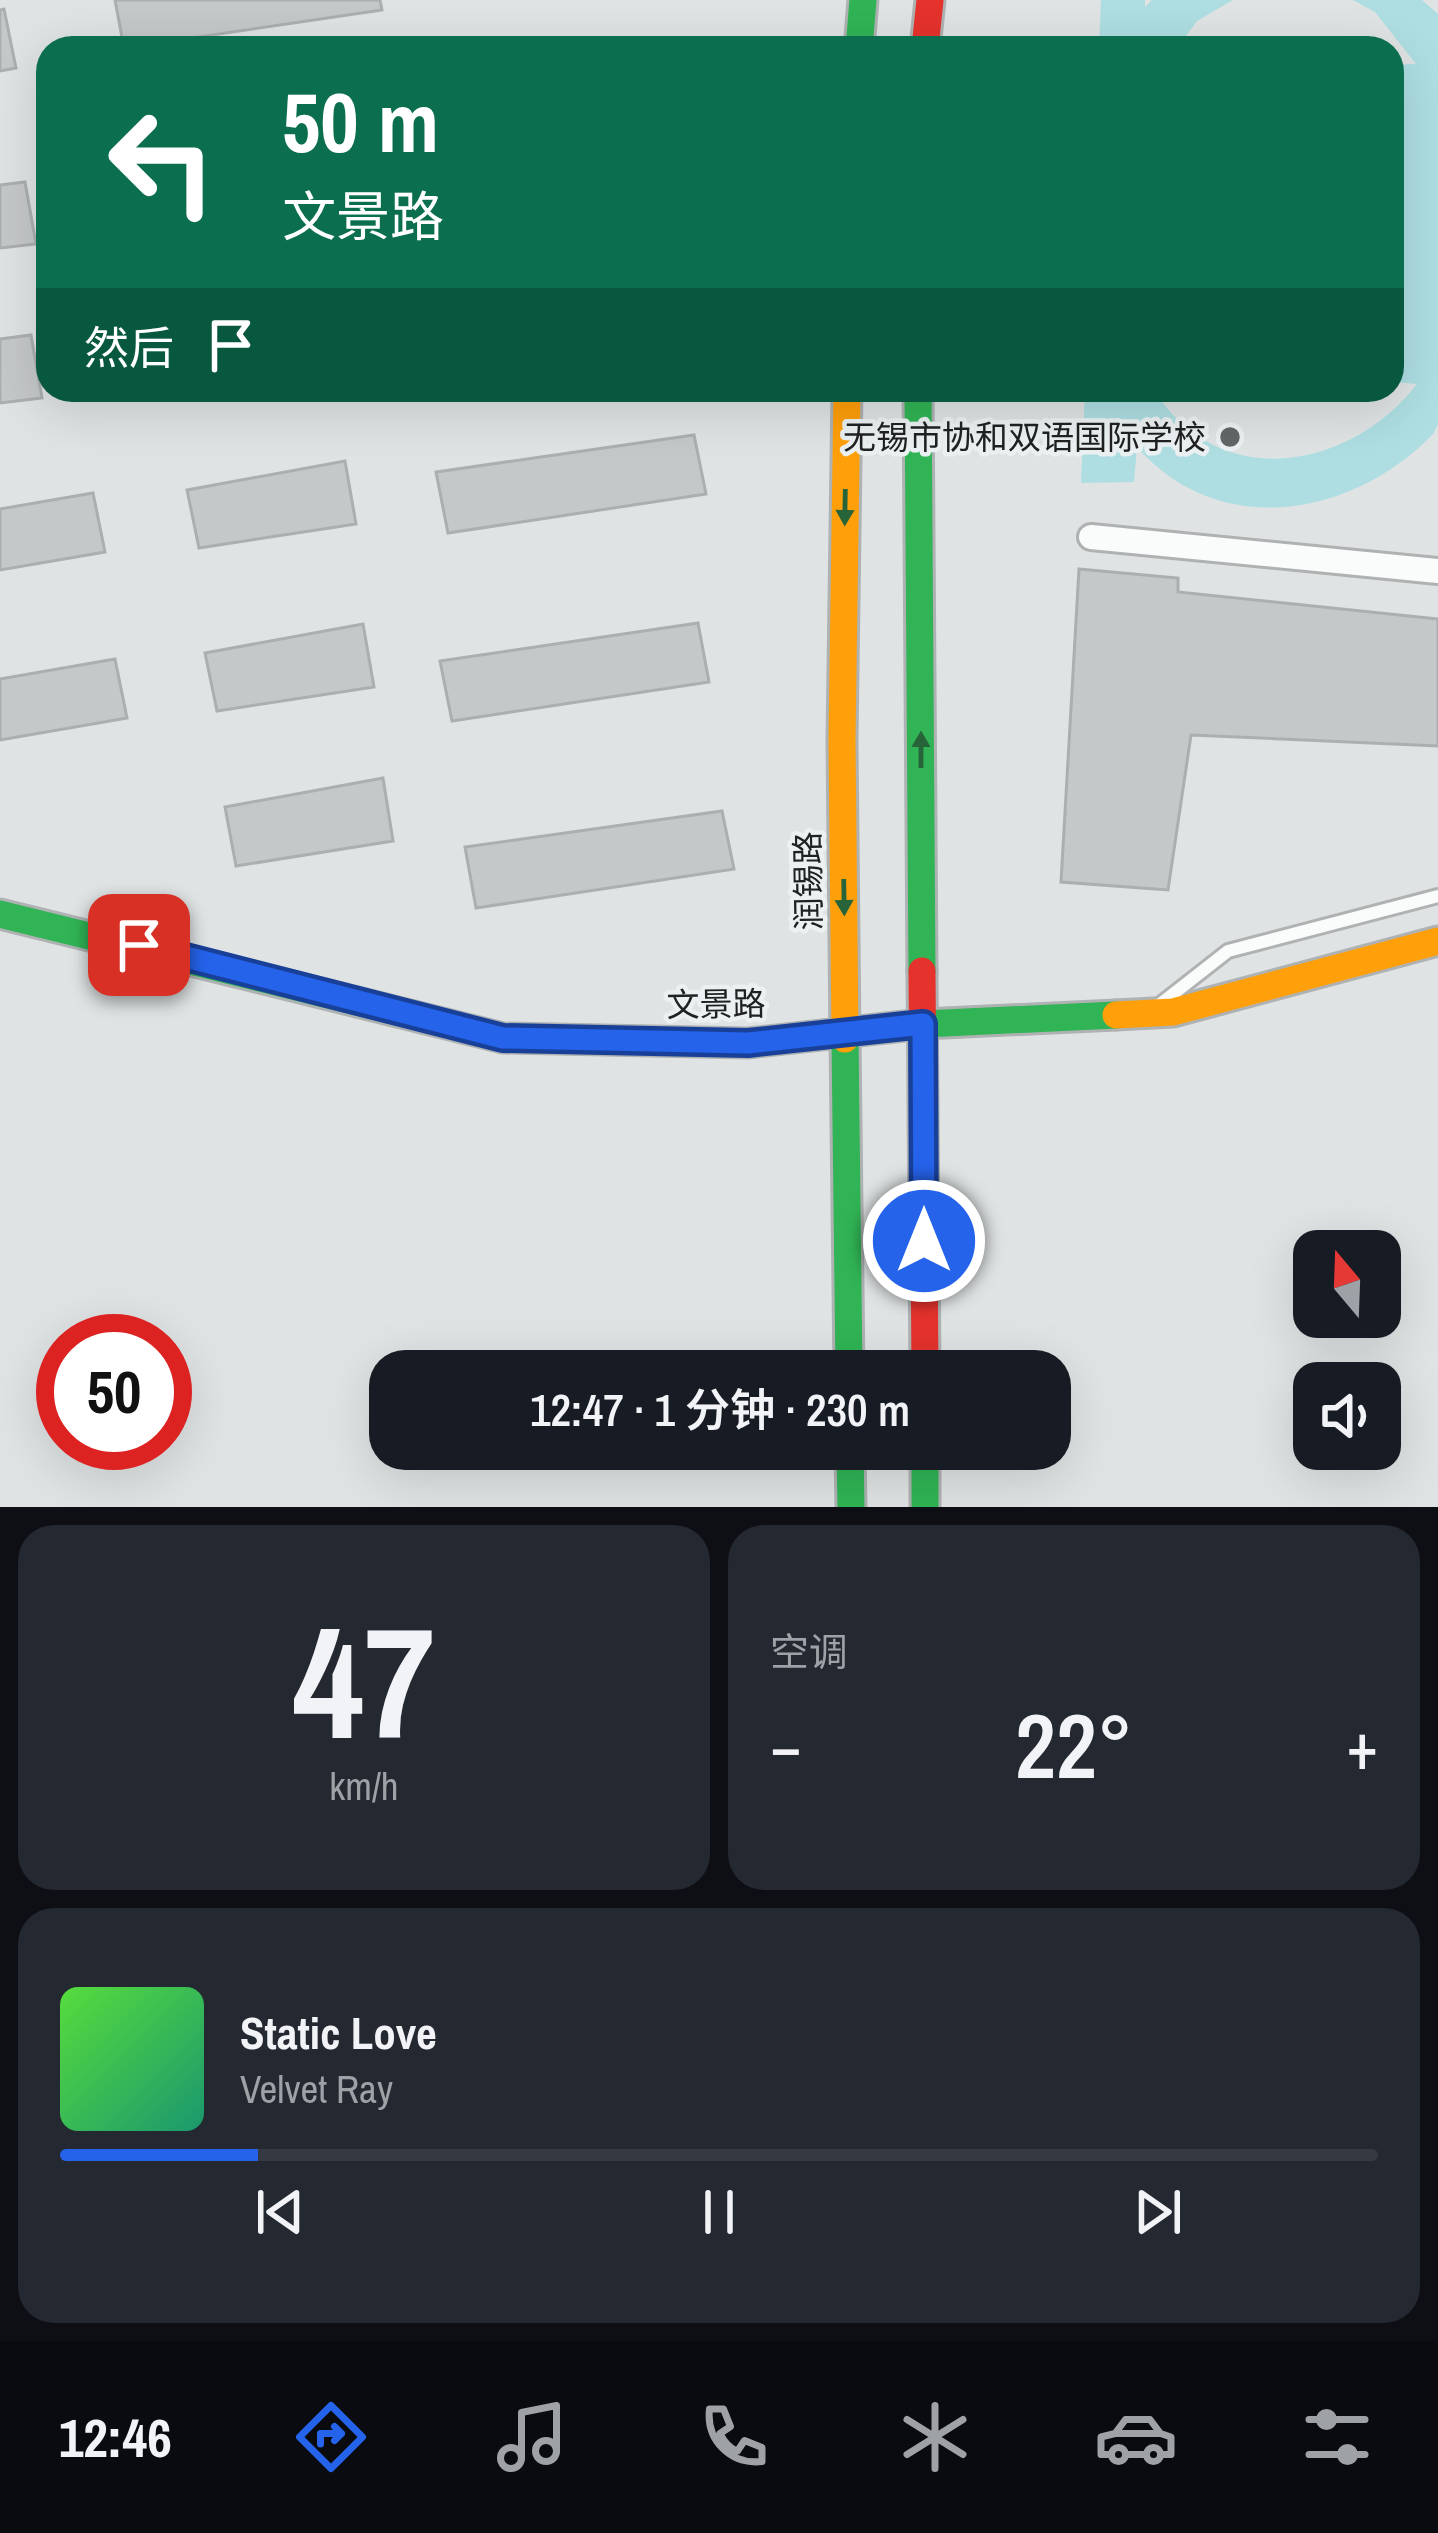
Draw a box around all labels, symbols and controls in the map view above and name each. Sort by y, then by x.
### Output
text: 50 m [282,65,439,178]
icon: left [84,84,240,240]
text: 文景路 [282,180,444,253]
icon: arrive [198,312,264,378]
text: 然后 [84,317,174,378]
place label: 无锡市协和双语国际学校 [843,415,1206,459]
marker: 无锡市协和双语国际学校 [1217,424,1243,450]
one-way arrow [836,489,855,527]
one-way arrow [911,730,931,768]
street label: 润锡路 [785,831,831,931]
one-way arrow [834,879,854,917]
pin [88,894,190,996]
icon: arrive [106,912,172,978]
street label: 文景路 [666,981,766,1027]
position arrow [861,1178,987,1304]
north arrow [1293,1230,1401,1338]
map controls [1293,1230,1401,1470]
speed limit sign: 50 [36,1314,192,1470]
button: sound [1293,1362,1401,1470]
text: 12:47 · 1 分钟 · 230 m [530,1379,910,1440]
text: 47 [293,1577,435,1787]
text: 空调 [770,1626,848,1678]
text: 22° [1015,1685,1133,1806]
text: − [770,1701,802,1790]
text: + [1346,1701,1378,1790]
text: km/h [329,1760,399,1812]
text: Static Love [240,2002,437,2063]
text: Velvet Ray [240,2063,393,2115]
icon: previous [247,2179,313,2245]
icon: pause [686,2179,752,2245]
icon: next [1125,2179,1191,2245]
icon: directions [289,2395,373,2479]
icon: music [490,2395,574,2479]
icon: phone [692,2395,776,2479]
icon: climate [893,2395,977,2479]
icon: car [1094,2395,1178,2479]
icon: filters [1295,2395,1379,2479]
text: 12:46 [59,2401,172,2474]

